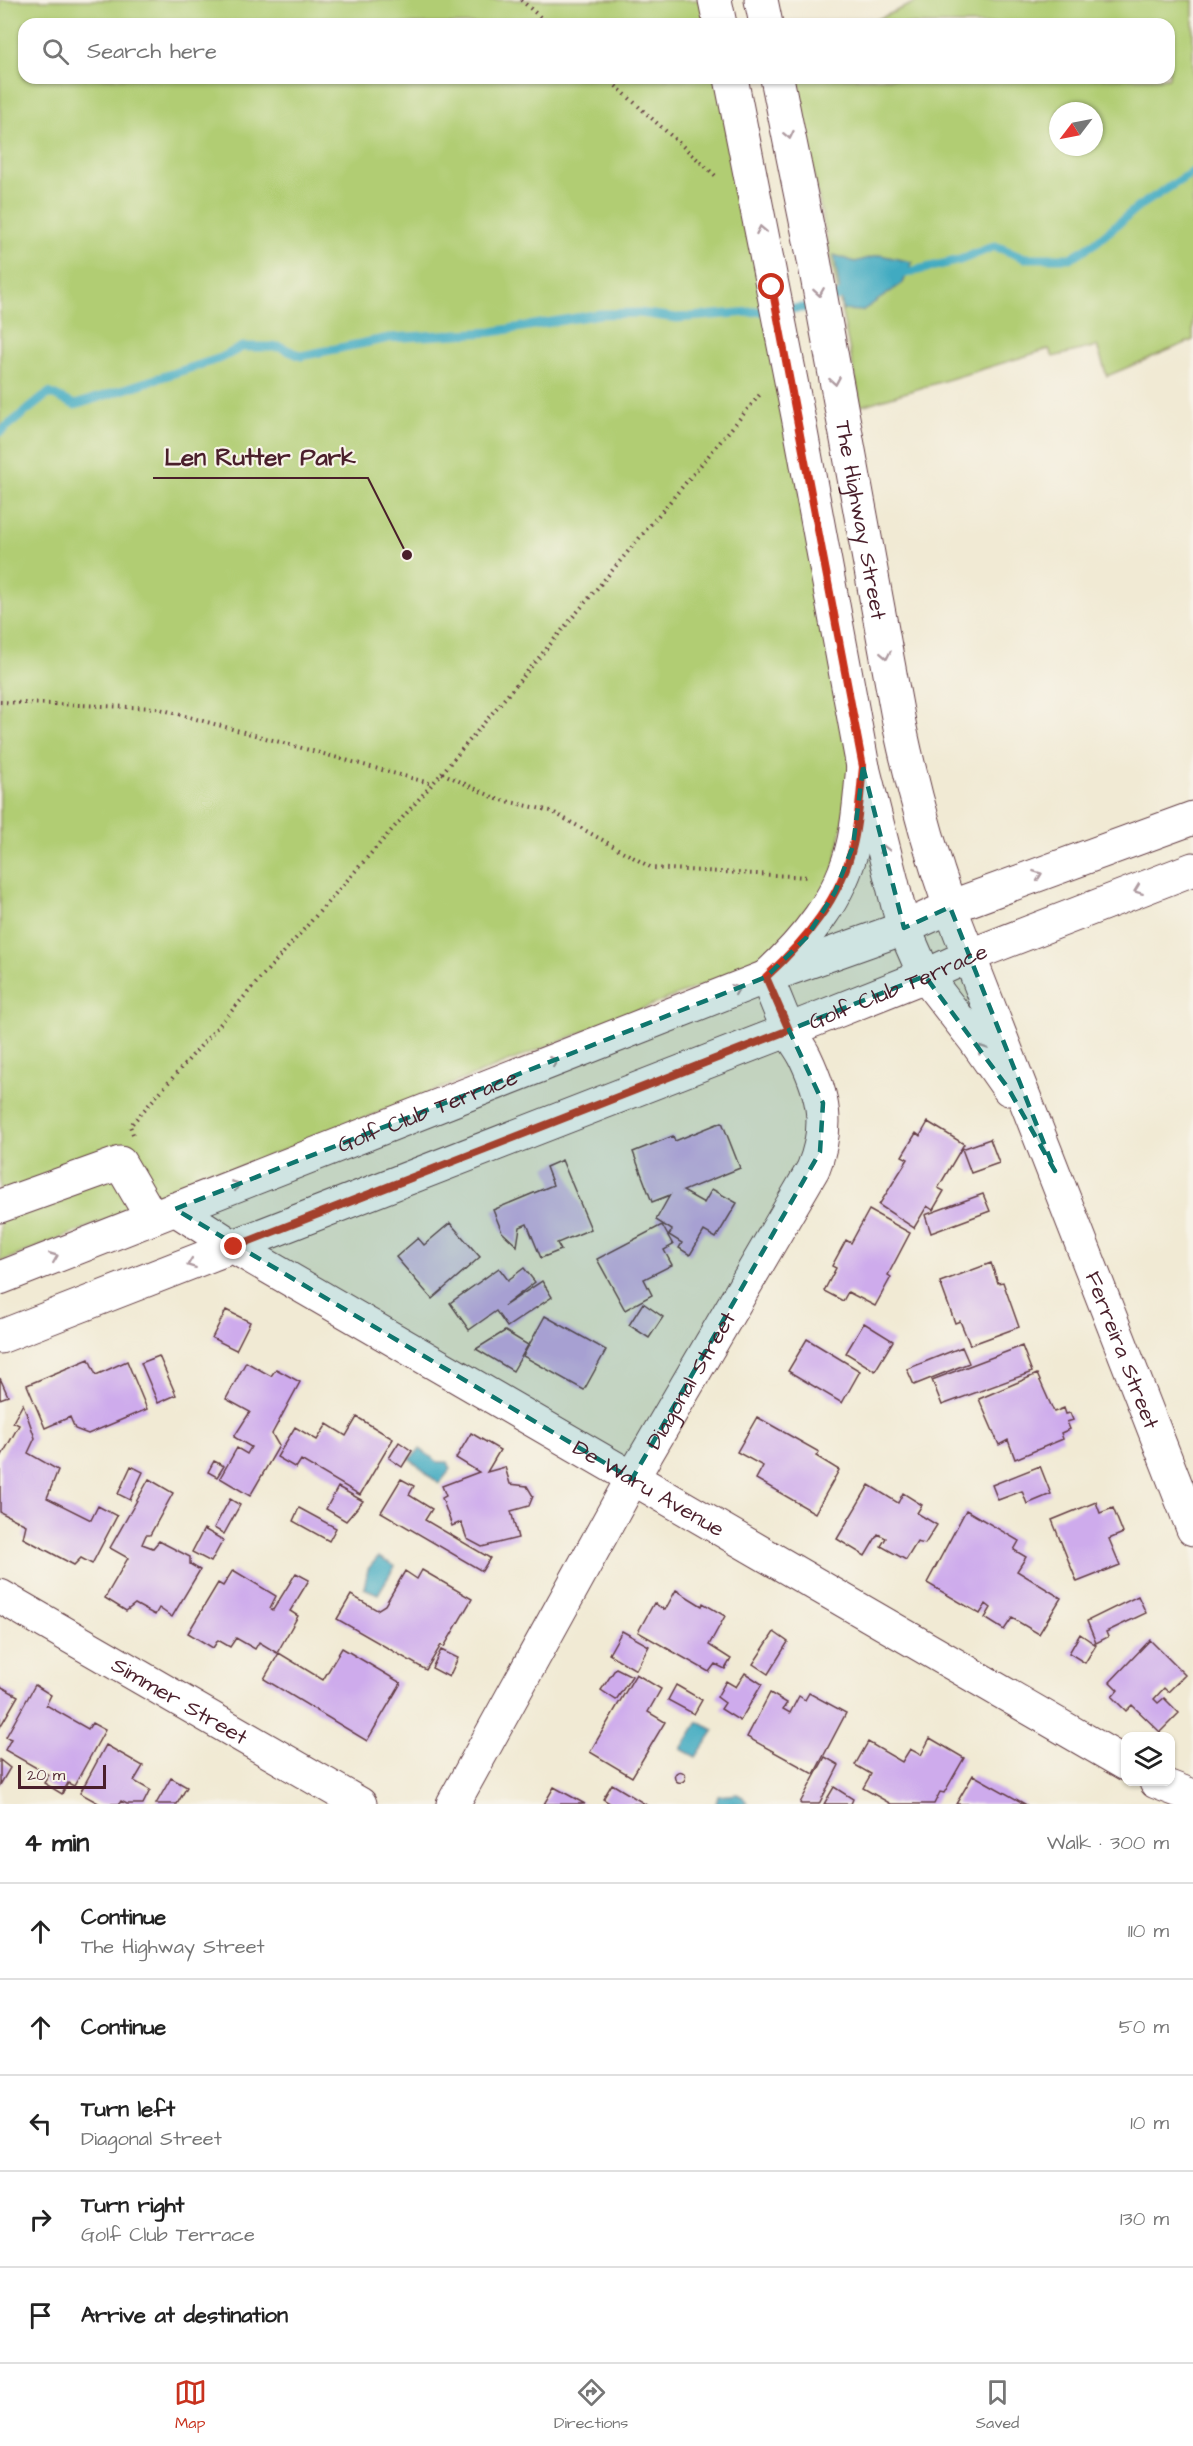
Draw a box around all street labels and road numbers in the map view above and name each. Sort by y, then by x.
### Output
street label: The Highway Street [827,418,894,622]
street label: Golf Club Terrace [804,936,992,1038]
street label: Golf Club Terrace [333,1062,523,1161]
street label: Ferreira Street [1077,1267,1166,1434]
street label: Diagonal Street [639,1306,744,1455]
street label: De Waru Avenue [567,1433,730,1545]
street label: Simmer Street [106,1650,253,1753]

